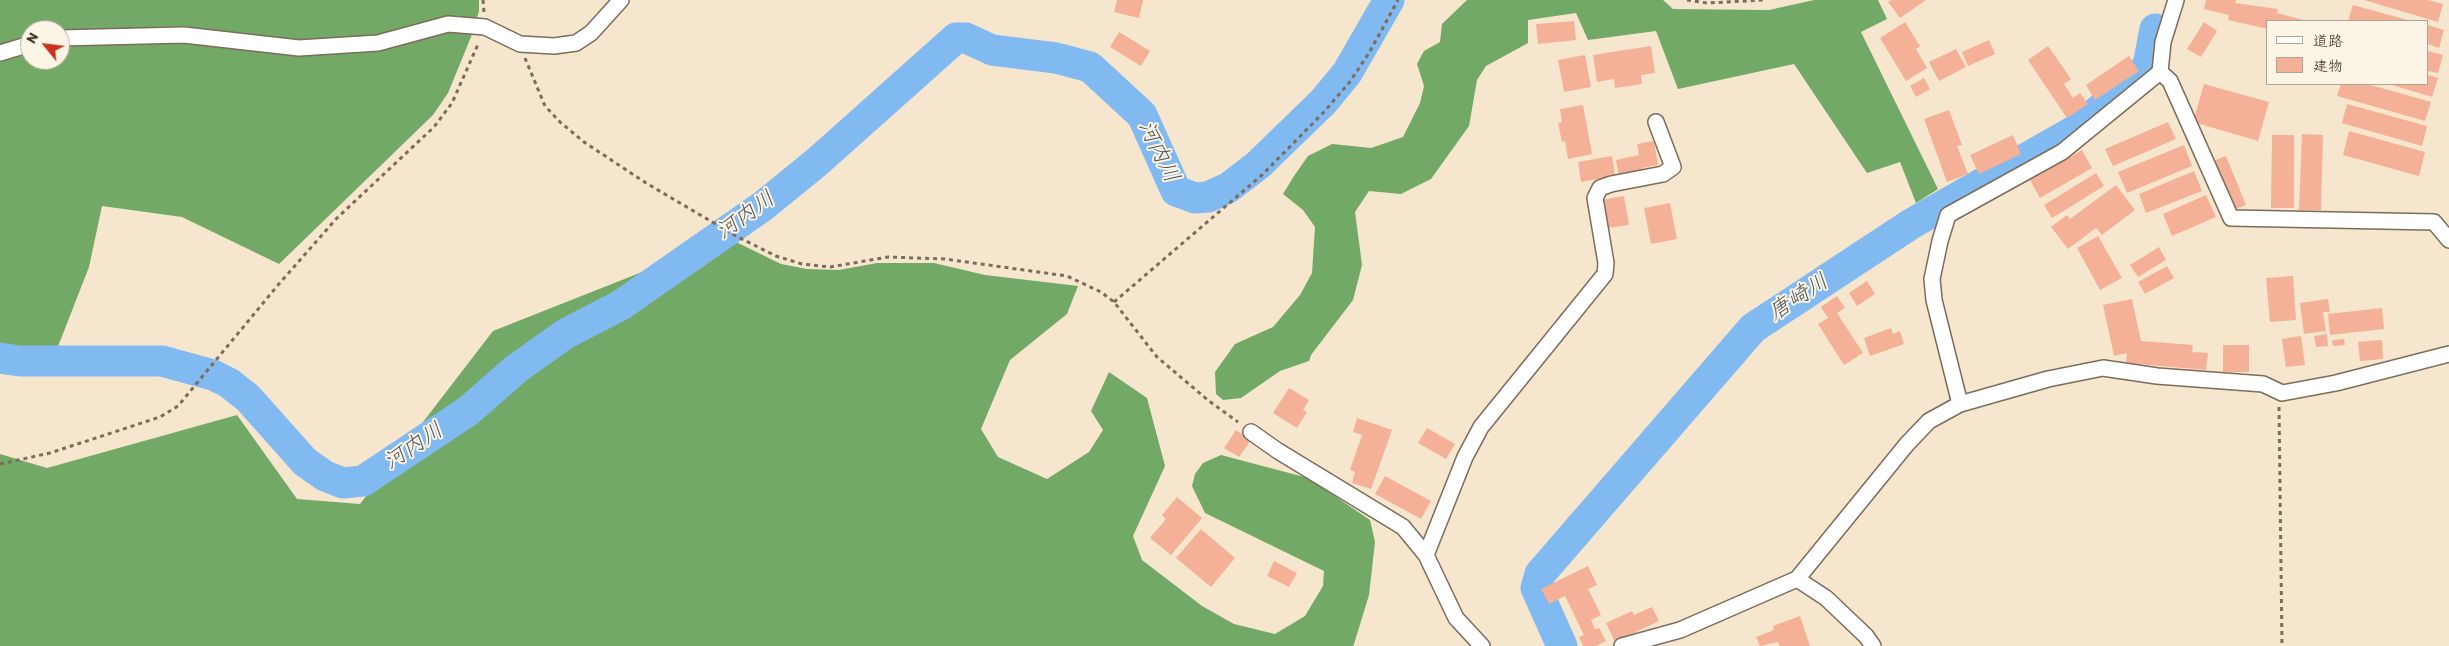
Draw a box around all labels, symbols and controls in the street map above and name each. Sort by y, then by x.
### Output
north arrow [20,20,70,70]
legend [2266,20,2429,85]
text: N [23,30,42,46]
text: 道路 [2313,32,2343,50]
text: 建物 [2313,57,2343,75]
water label: 河内川 [1132,117,1184,187]
water label: 河内川 [712,186,780,246]
water label: 唐崎川 [1764,269,1834,327]
water label: 河内川 [379,418,449,476]

